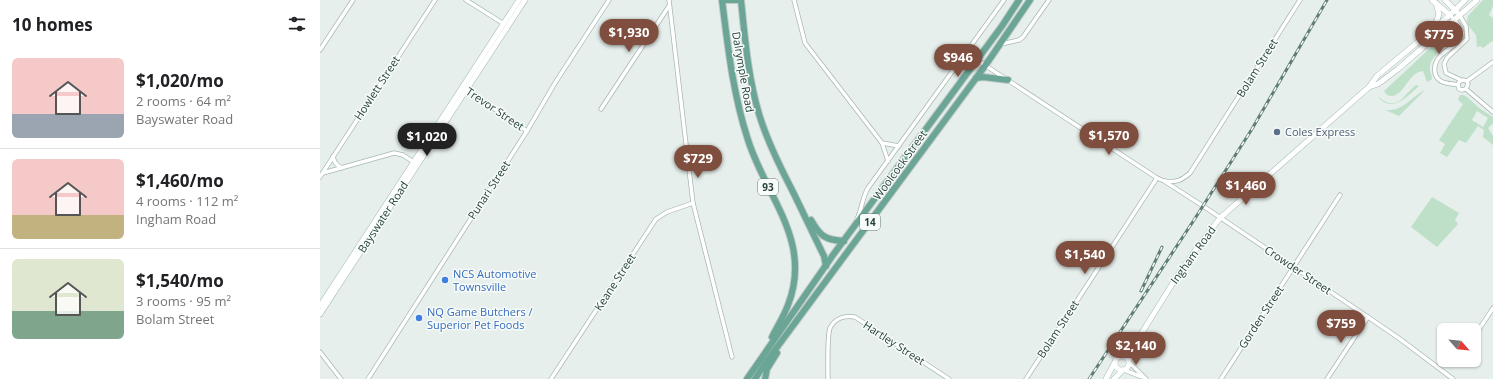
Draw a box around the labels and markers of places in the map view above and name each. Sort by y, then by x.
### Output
pin: $1,930 [596,19,662,53]
pin: $775 [1415,21,1463,55]
pin: $946 [934,44,982,78]
pin: $1,570 [1076,122,1142,156]
pin: $1,020 [394,123,460,157]
place label: Coles Express [1285,124,1355,139]
marker: Coles Express [1272,127,1282,137]
pin: $729 [674,145,722,179]
pin: $1,460 [1213,172,1279,206]
pin: $1,540 [1052,241,1118,275]
place label: NCS Automotive Townsville [453,266,537,294]
marker: NCS Automotive Townsville [440,275,450,285]
place label: NQ Game Butchers / Superior Pet Foods [427,304,533,332]
pin: $759 [1317,310,1365,344]
marker: NQ Game Butchers / Superior Pet Foods [414,313,424,323]
pin: $2,140 [1103,332,1169,366]

